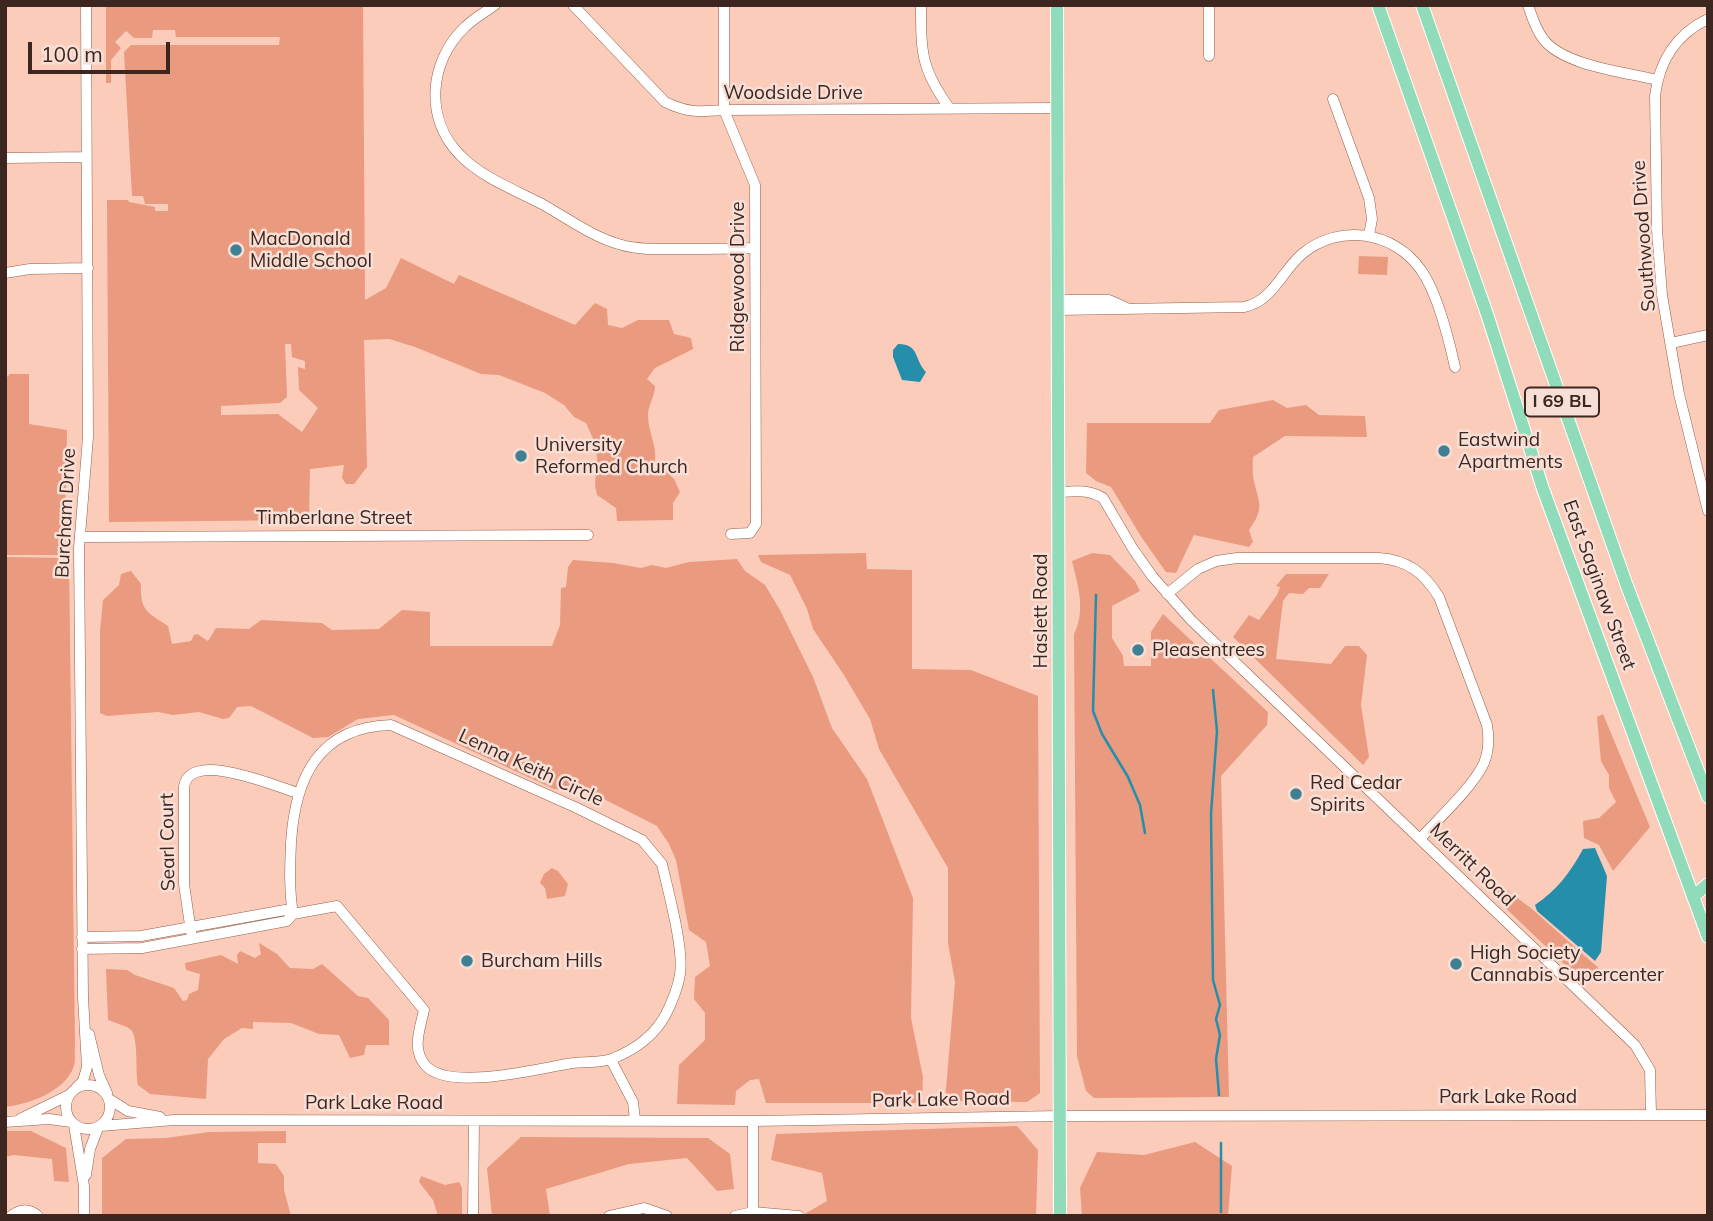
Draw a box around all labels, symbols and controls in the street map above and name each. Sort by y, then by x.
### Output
scale bar [32,28,173,72]
text: 100 m [41,41,103,67]
street label: Woodside Drive [723,82,863,104]
street label: Southwood Drive [1627,160,1661,312]
street label: Ridgewood Drive [727,201,749,353]
place label: MacDonald Middle School [250,228,372,272]
marker: MacDonald Middle School [228,242,244,258]
road number: I 69 BL [1525,388,1599,416]
place label: Eastwind Apartments [1458,429,1563,473]
place label: University Reformed Church [535,434,688,478]
marker: Eastwind Apartments [1436,443,1452,459]
street label: Burcham Drive [51,447,81,579]
marker: University Reformed Church [513,448,529,464]
street label: East Saginaw Street [1558,497,1640,673]
street label: Timberlane Street [256,507,412,529]
street label: Haslett Road [1030,554,1052,668]
place label: Pleasentrees [1152,639,1265,661]
marker: Pleasentrees [1130,642,1146,658]
street label: Lenna Keith Circle [455,724,607,812]
place label: Red Cedar Spirits [1310,772,1402,816]
marker: Red Cedar Spirits [1288,786,1304,802]
street label: Searl Court [156,793,180,891]
street label: Merritt Road [1425,819,1519,911]
place label: High Society Cannabis Supercenter [1470,942,1664,986]
place label: Burcham Hills [481,950,603,972]
marker: Burcham Hills [459,953,475,969]
marker: High Society Cannabis Supercenter [1448,956,1464,972]
street label: Park Lake Road [1439,1086,1577,1108]
street label: Park Lake Road [872,1087,1010,1113]
street label: Park Lake Road [305,1092,443,1114]

